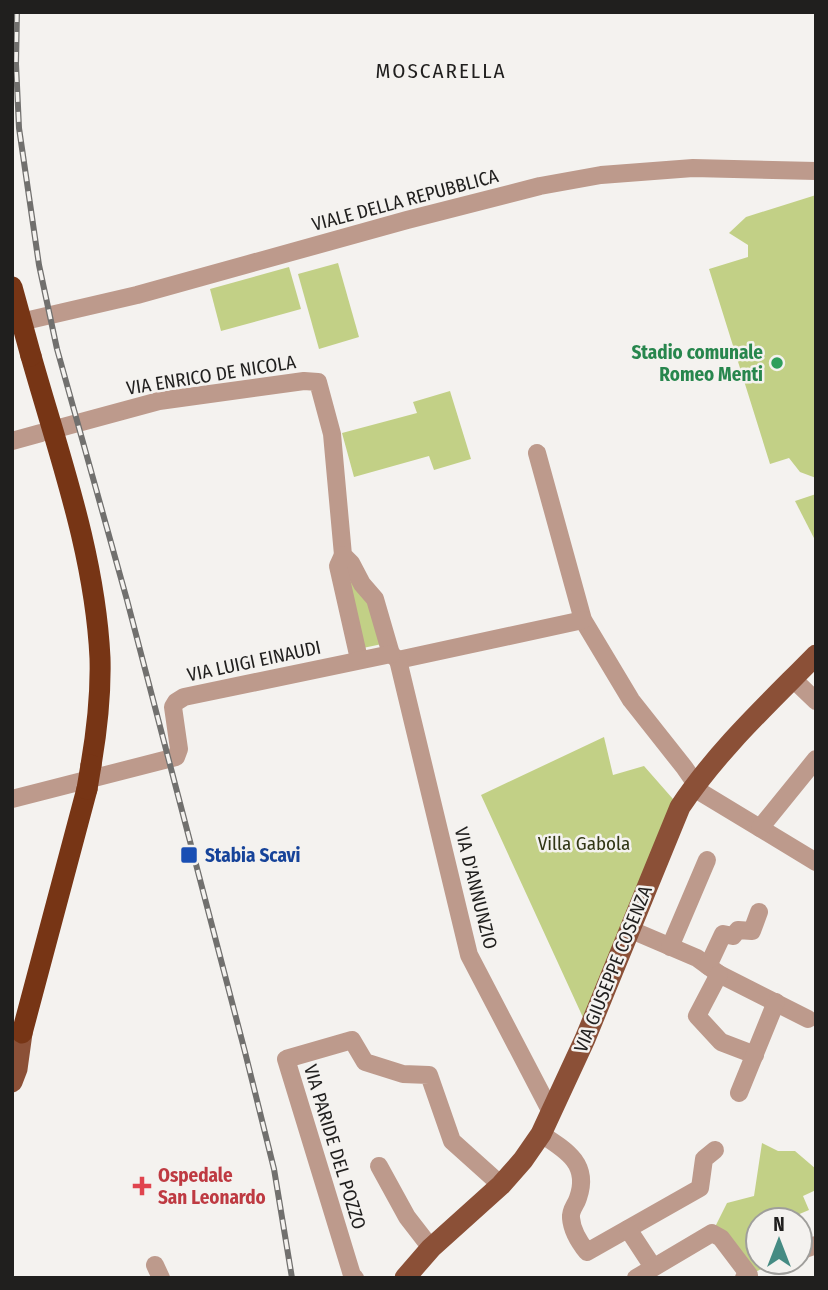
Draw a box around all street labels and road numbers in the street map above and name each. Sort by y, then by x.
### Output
street label: VIALE DELLA REPUBBLICA [309,164,501,236]
street label: VIA ENRICO DE NICOLA [125,350,297,400]
street label: VIA LUIGI EINAUDI [185,636,323,686]
street label: VIA D'ANNUNZIO [450,825,502,951]
street label: VIA GIUSEPPE COSENZA [569,882,657,1056]
street label: VIA PARIDE DEL POZZO [299,1062,371,1232]

